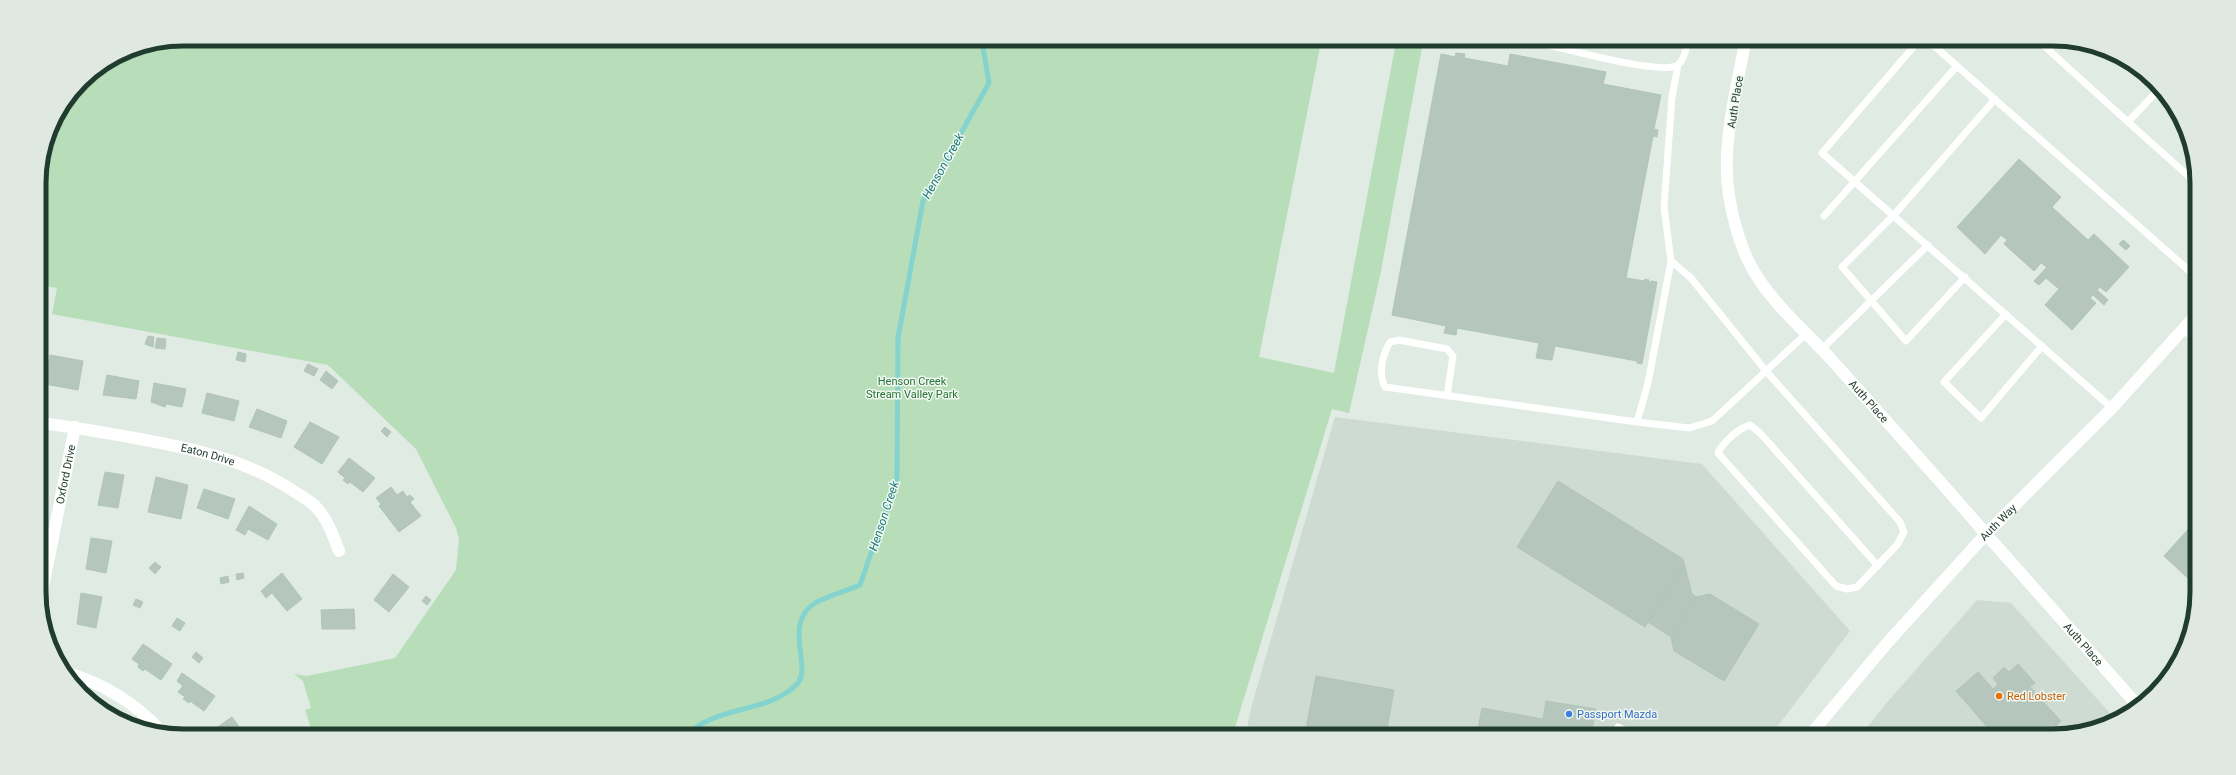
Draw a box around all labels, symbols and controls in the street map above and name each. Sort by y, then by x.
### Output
street label: Auth Place [1725,75,1746,129]
water label: Henson Creek [919,130,967,201]
park label: Henson Creek Stream Valley Park [866,375,958,401]
street label: Auth Place [1846,378,1891,426]
street label: Eaton Drive [180,441,237,469]
street label: Oxford Drive [54,443,78,505]
water label: Henson Creek [866,478,902,553]
street label: Auth Way [1977,501,2020,543]
street label: Auth Place [2061,620,2105,669]
place label: Red Lobster [2007,690,2066,703]
marker: Red Lobster [1994,691,2004,701]
place label: Passport Mazda [1577,708,1657,721]
marker: Passport Mazda [1564,709,1574,719]

